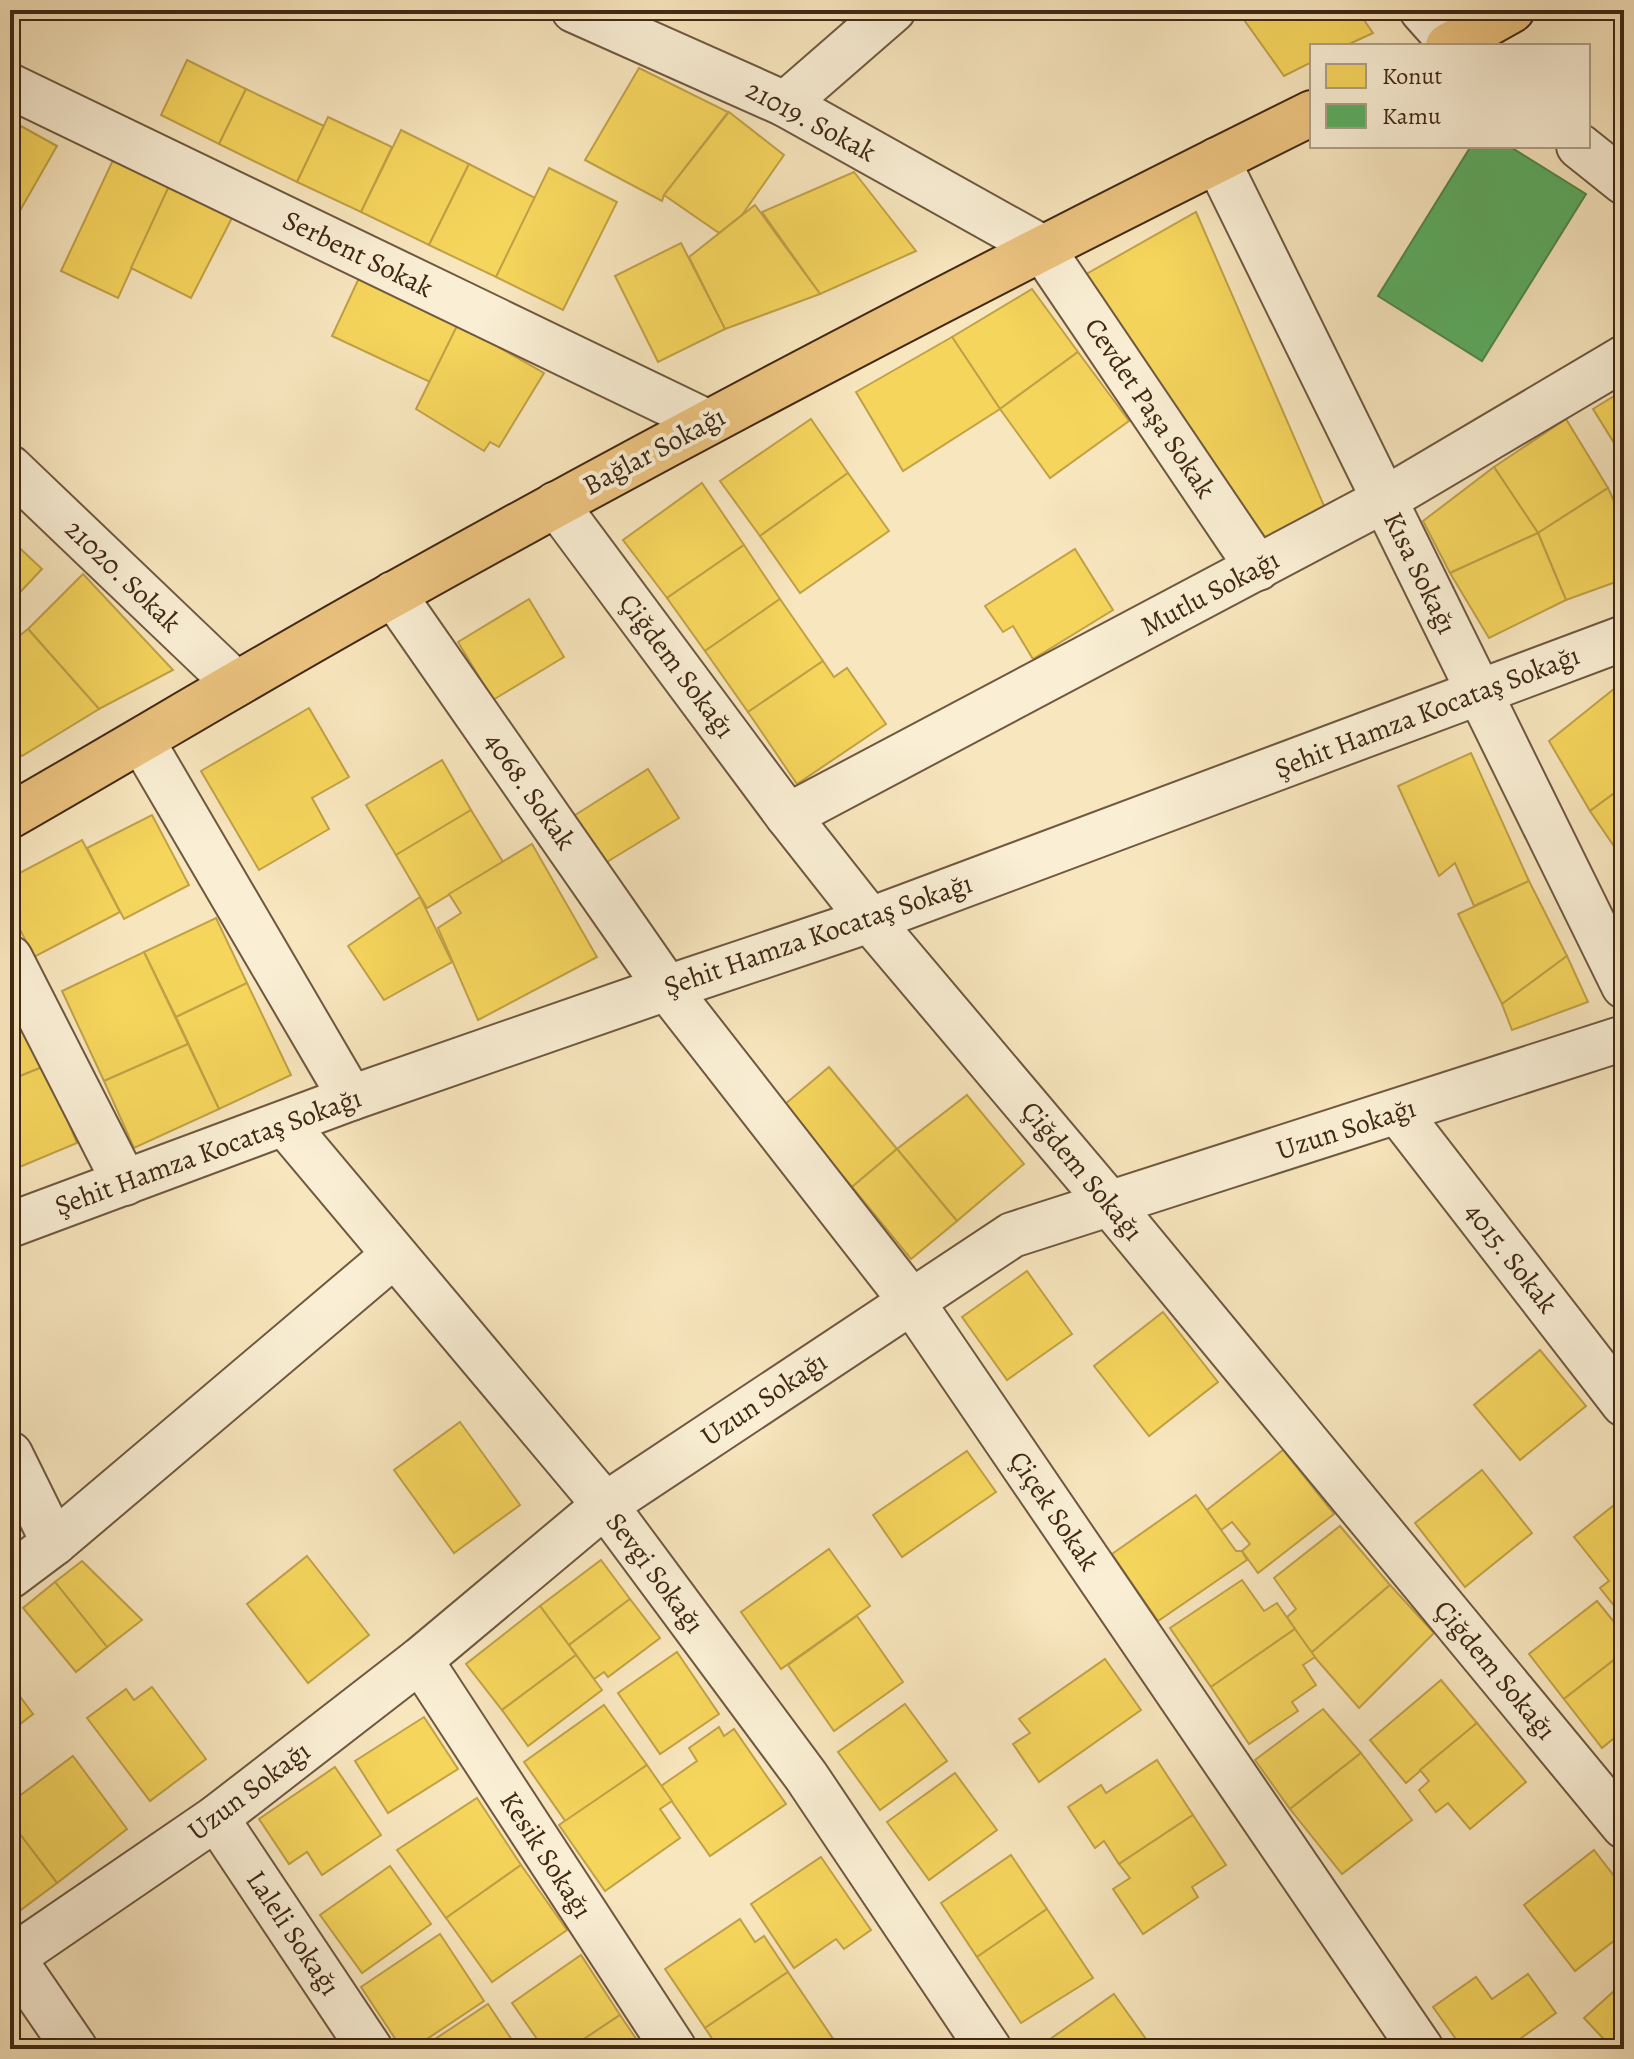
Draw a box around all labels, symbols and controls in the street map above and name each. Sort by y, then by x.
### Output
legend [1310,44,1590,148]
text: Konut [1382,60,1442,92]
street label: 21019. Sokak [739,71,883,171]
text: Kamu [1382,100,1441,132]
street label: Serbent Sokak [276,201,440,307]
street label: Cevdet Paşa Sokak [1075,310,1225,506]
street label: Bağlar Sokağı [576,397,732,505]
street label: Kısa Sokağı [1374,505,1466,641]
street label: 21020. Sokak [57,511,190,641]
street label: Mutlu Sokağı [1134,541,1286,645]
street label: Çiğdem Sokağı [610,586,744,746]
street label: Şehit Hamza Kocataş Sokağı [1269,636,1585,788]
street label: 4068. Sokak [475,724,585,858]
street label: Şehit Hamza Kocataş Sokağı [659,864,977,1006]
street label: Şehit Hamza Kocataş Sokağı [49,1079,367,1225]
street label: Uzun Sokağı [1271,1089,1421,1169]
street label: Çiğdem Sokağı [1012,1093,1152,1249]
street label: 4015. Sokak [1456,1195,1566,1321]
street label: Uzun Sokağı [693,1343,835,1455]
street label: Çiçek Sokak [1000,1444,1108,1578]
street label: Sevgi Sokağı [597,1505,713,1641]
street label: Çiğdem Sokağı [1425,1592,1565,1748]
street label: Uzun Sokağı [180,1732,318,1850]
street label: Kesik Sokağı [491,1784,601,1926]
street label: Laleli Sokağı [237,1863,349,2003]

